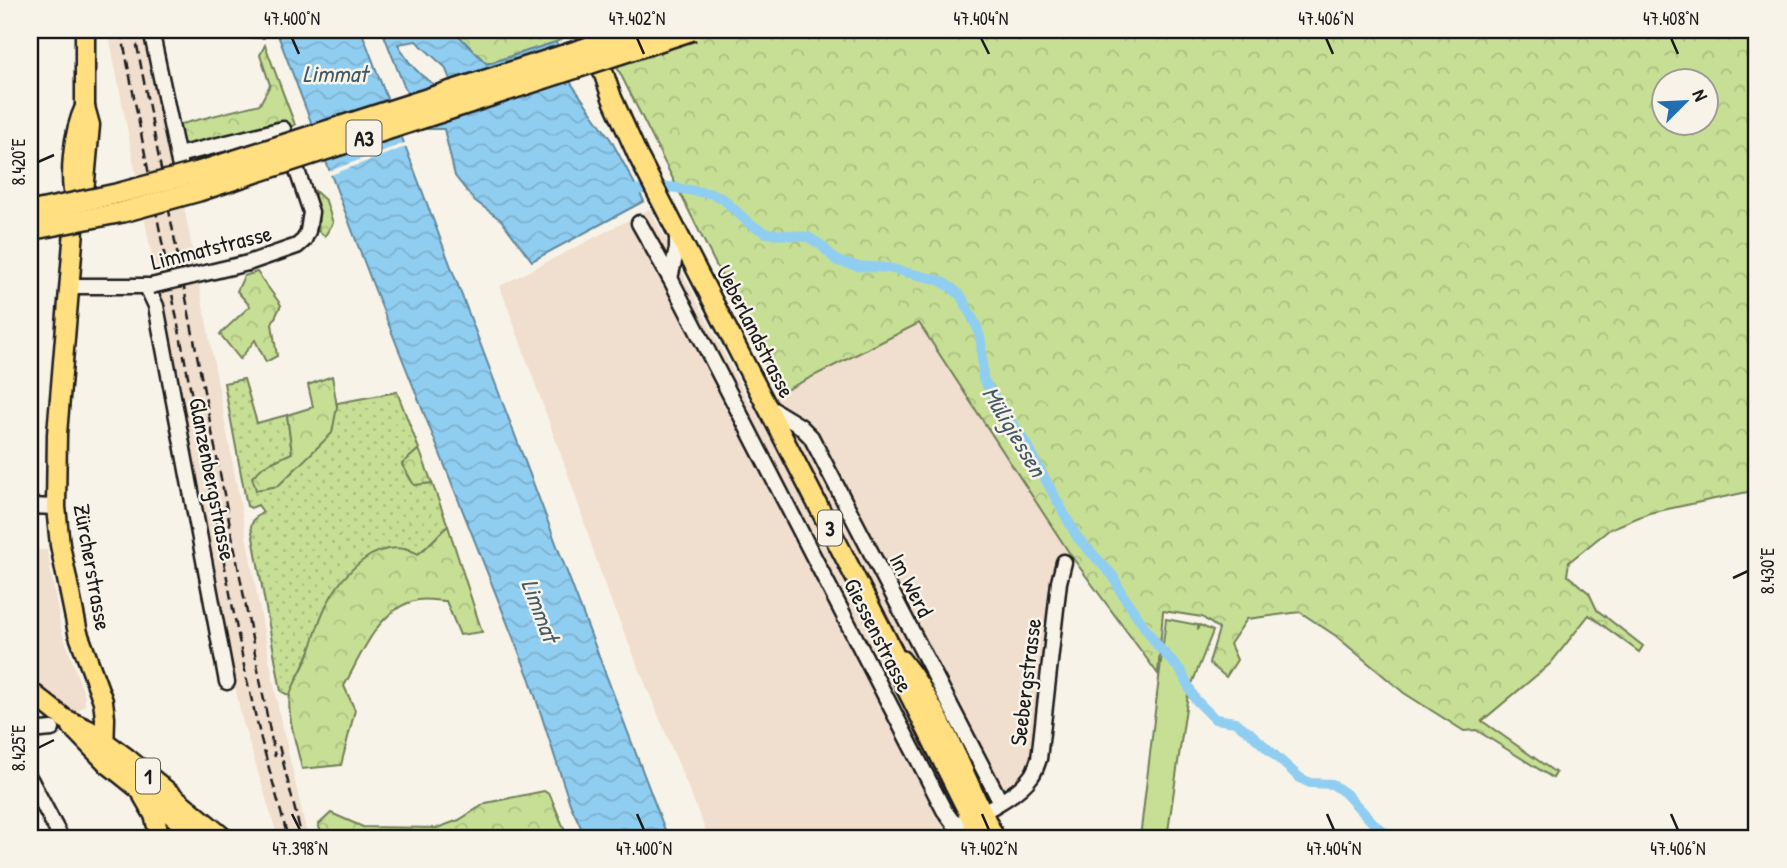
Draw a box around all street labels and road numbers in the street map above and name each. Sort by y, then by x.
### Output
road number: A3 [346,120,382,156]
street label: Limmatstrasse [147,217,275,277]
street label: Ueberlandstrasse [709,259,803,403]
street label: Glanzenbergstrasse [182,395,244,563]
street label: Zürcherstrasse [67,501,119,633]
road number: 3 [818,510,842,546]
street label: Im Werd [883,548,941,622]
street label: Giessenstrasse [837,573,921,697]
street label: Seebergstrasse [1002,617,1048,747]
road number: 1 [136,758,160,794]

